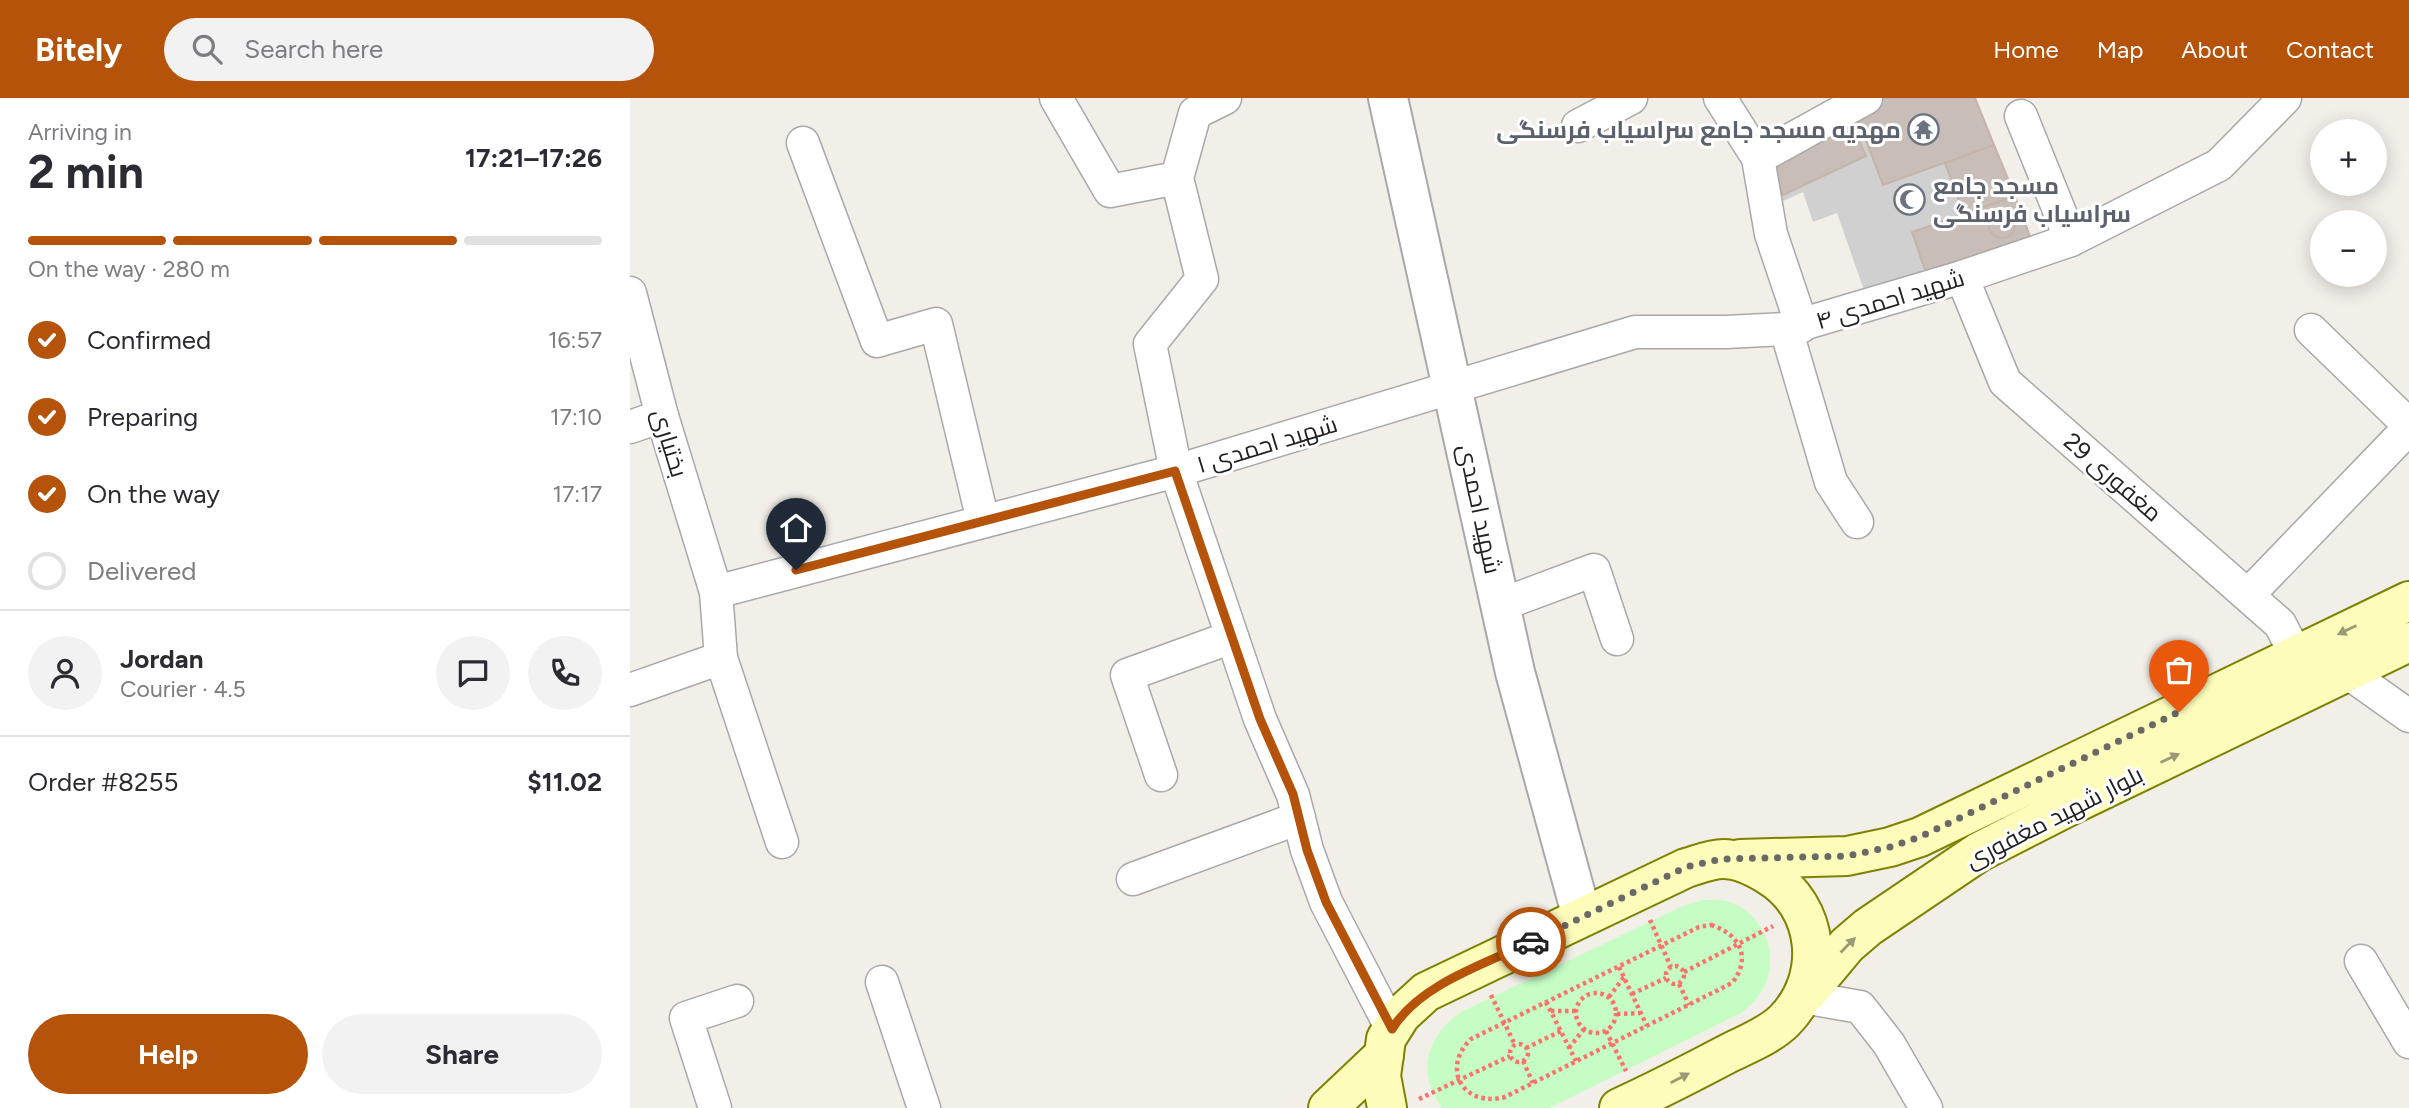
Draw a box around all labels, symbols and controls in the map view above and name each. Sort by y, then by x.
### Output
search box [164,18,654,81]
text: Bitely [35,30,122,69]
icon: search [188,30,226,68]
text: Search here [244,33,383,65]
text: Home [1993,35,2059,64]
text: Map [2097,35,2143,64]
text: About [2181,35,2248,64]
text: Contact [2286,35,2374,64]
temple icon: مهدیه مسجد جامع سراسیاب فرسنگی [1907,112,1941,146]
place label: مهدیه مسجد جامع سراسیاب فرسنگی [1496,115,1901,146]
text: Arriving in [28,118,132,146]
map controls [2310,119,2387,287]
button: + [2310,119,2387,196]
text: 17:21–17:26 [465,142,602,174]
text: 2 min [28,144,144,200]
place label: مسجد جامع سراسیاب فرسنگی [1933,171,2131,228]
mosque icon: مسجد جامع سراسیاب فرسنگی [1893,182,1927,216]
button: − [2310,210,2387,287]
text: On the way · 280 m [28,255,230,283]
street label: شهید احمدی ۴ [1812,263,1968,335]
icon: check [28,321,66,359]
text: Confirmed [87,324,211,356]
text: 16:57 [548,326,602,354]
icon: check [28,398,66,436]
text: Preparing [87,401,198,433]
text: 17:10 [550,403,602,431]
street label: بختیاری [646,405,694,481]
street label: شهید احمدی ۱ [1193,409,1341,479]
street label: مغفوری 29 [2058,426,2168,528]
street label: شهید احمدی [1452,442,1508,576]
icon: check [28,475,66,513]
text: On the way [87,478,220,510]
text: 17:17 [552,480,602,508]
pin [766,498,826,570]
icon: home [777,509,815,547]
text: Delivered [87,555,196,587]
one-way arrow [2337,625,2357,636]
button: person [28,636,102,710]
button: chat [436,636,510,710]
button: phone [528,636,602,710]
pin [2149,640,2209,712]
text: Jordan [120,643,203,675]
icon: bag [2160,651,2198,689]
text: Courier · 4.5 [120,675,246,703]
one-way arrow [2160,752,2180,763]
street label: بلوار شهید مغفوری [1960,760,2148,874]
text: Order #8255 [28,766,178,798]
text: $11.02 [527,766,602,798]
courier [1496,907,1566,977]
icon: car [1512,923,1550,961]
one-way arrow [1839,937,1856,954]
button: Help [28,1014,308,1094]
button: Share [322,1014,602,1094]
one-way arrow [1671,1072,1691,1084]

